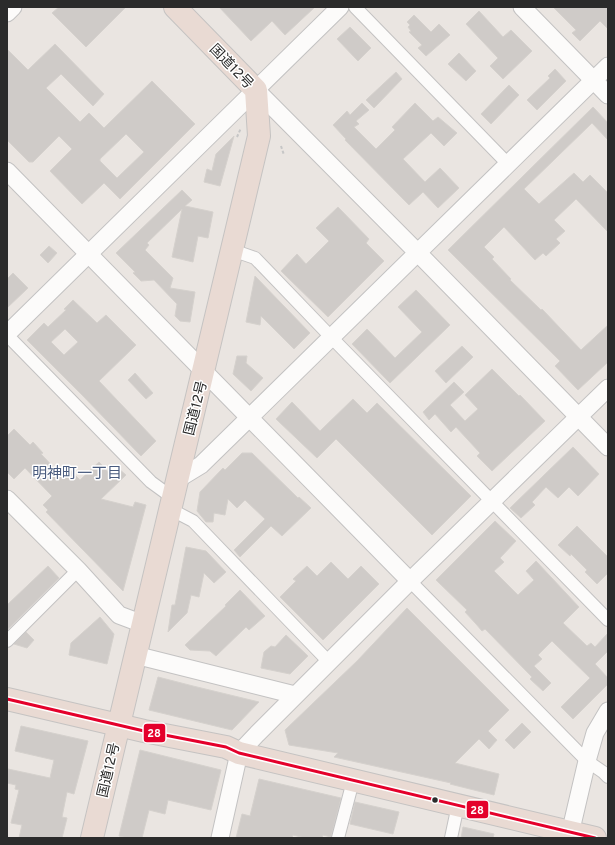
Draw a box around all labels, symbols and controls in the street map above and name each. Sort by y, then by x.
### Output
street label: 国道12号 [205,41,256,93]
street label: 国道12号 [181,379,211,437]
district label: 明神町一丁目 [32,465,122,484]
line badge: 28 [143,723,166,743]
text: 28 [147,727,161,741]
street label: 国道12号 [95,741,124,799]
unlabelled marker [430,795,440,805]
line badge: 28 [466,800,489,819]
text: 28 [470,804,484,818]

